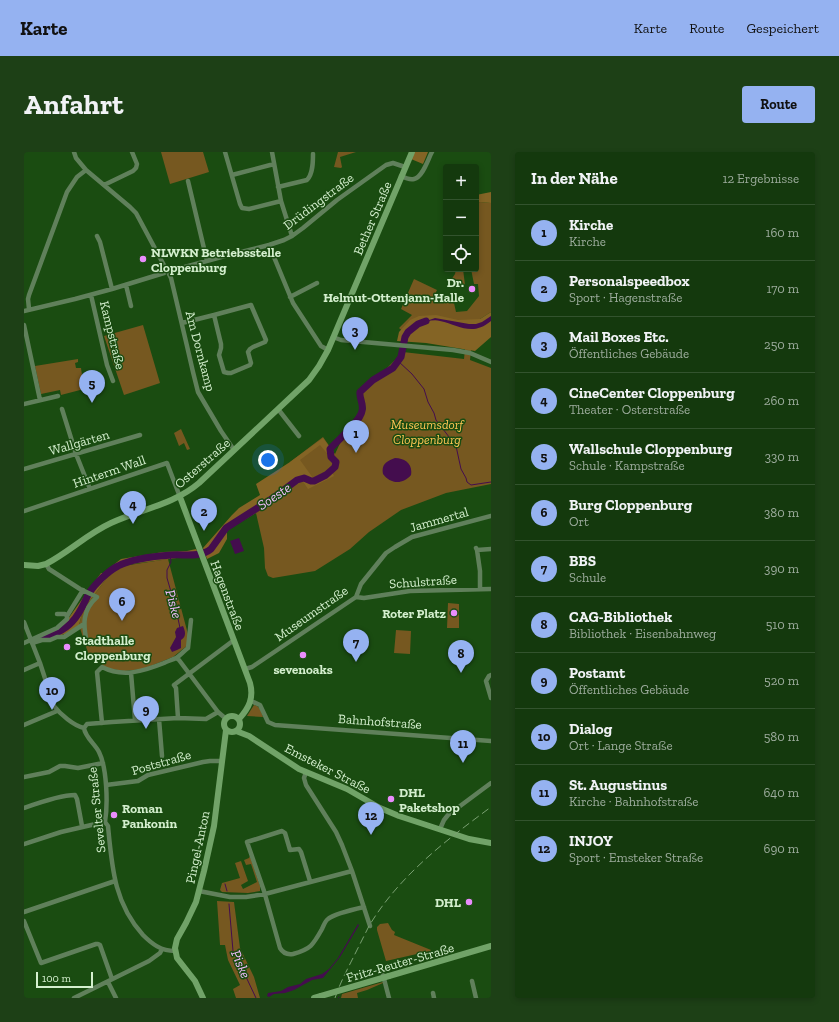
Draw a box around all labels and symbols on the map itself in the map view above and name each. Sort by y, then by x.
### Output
street label: Drüdingstraße [280,170,356,233]
street label: Bether Straße [350,179,395,257]
place label: NLWKN Betriebsstelle Cloppenburg [151,245,282,275]
marker: NLWKN Betriebsstelle Cloppenburg [138,254,148,264]
place label: Dr. Helmut-Ottenjann-Halle [323,275,465,306]
marker: Dr. Helmut-Ottenjann-Halle [467,284,477,294]
street label: Kampstraße [97,299,128,371]
street label: Am Dornkamp [183,309,218,393]
pin: 3 [342,317,368,350]
pin: 5 [79,370,105,403]
park label: Museumsdorf Cloppenburg [391,417,465,447]
pin: 1 [343,420,369,453]
street label: Wallgärten [47,427,112,458]
street label: Osterstraße [172,435,233,491]
your location [258,450,278,470]
street label: Hinterm Wall [71,452,148,491]
water label: Soeste [254,479,294,514]
pin: 4 [120,491,146,524]
pin: 2 [191,498,217,531]
street label: Jammertal [408,504,471,535]
street label: Hagenstraße [207,558,248,632]
street label: Schulstraße [389,572,457,591]
street label: Museumstraße [272,583,351,644]
pin: 6 [109,588,135,621]
water label: Piske [161,588,186,621]
place label: Roter Platz [382,606,446,621]
marker: Roter Platz [449,608,459,618]
pin: 7 [343,629,369,662]
place label: Stadthalle Cloppenburg [75,633,151,663]
pin: 8 [448,640,474,673]
marker: Stadthalle Cloppenburg [62,642,72,652]
marker: sevenoaks [298,650,308,660]
place label: sevenoaks [273,662,333,677]
pin: 10 [39,677,65,710]
pin: 9 [133,696,159,729]
street label: Bahnhofstraße [338,711,422,732]
pin: 11 [450,730,476,763]
street label: Emsteker Straße [282,740,373,797]
street label: Poststraße [130,747,193,778]
street label: Sevelter Straße [85,766,108,853]
place label: DHL Paketshop [399,785,460,815]
marker: DHL Paketshop [386,794,396,804]
place label: Roman Pankonin [122,801,178,831]
pin: 12 [358,802,384,835]
street label: Pingel-Anton [182,809,213,885]
marker: Roman Pankonin [109,810,119,820]
place label: DHL [435,895,462,910]
marker: DHL [464,897,474,907]
street label: Fritz-Reuter-Straße [344,940,456,985]
water label: Piske [227,947,254,981]
scale bar [36,970,93,989]

